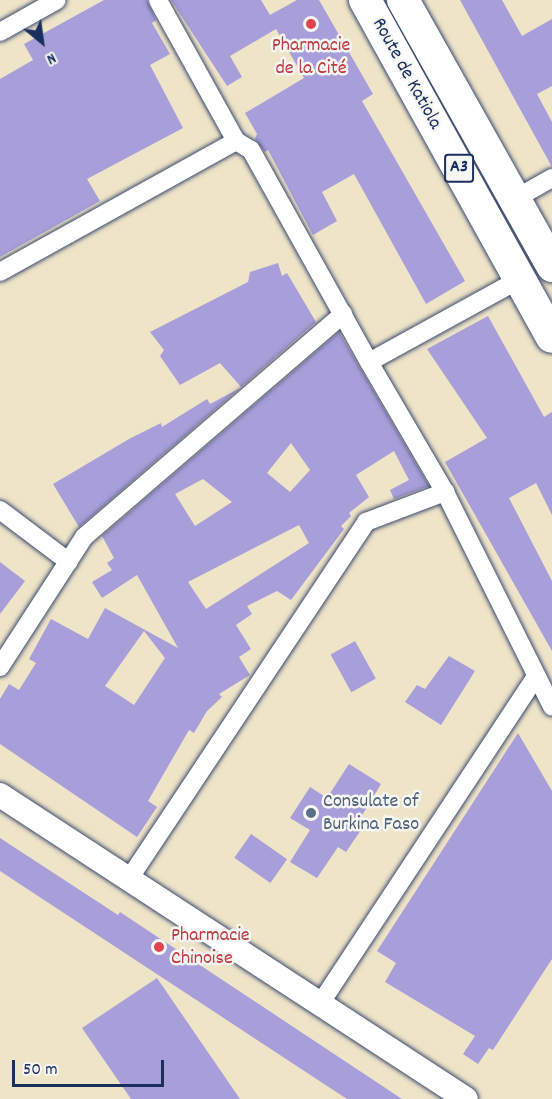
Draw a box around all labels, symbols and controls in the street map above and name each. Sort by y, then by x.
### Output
north arrow [12,12,72,72]
street label: Route de Katiola [366,14,446,134]
marker: Pharmacie de la Cité [304,17,318,31]
place label: Pharmacie de la Cité [272,34,350,81]
text: N [42,46,60,70]
road number: A3 [444,153,474,183]
place label: Consulate of Burkina Faso [323,790,419,837]
marker: Consulate of Burkina Faso [304,806,318,820]
place label: Pharmacie Chinoise [171,924,250,971]
marker: Pharmacie Chinoise [152,940,166,954]
scale bar [15,1048,166,1086]
text: 50 m [23,1058,58,1083]

